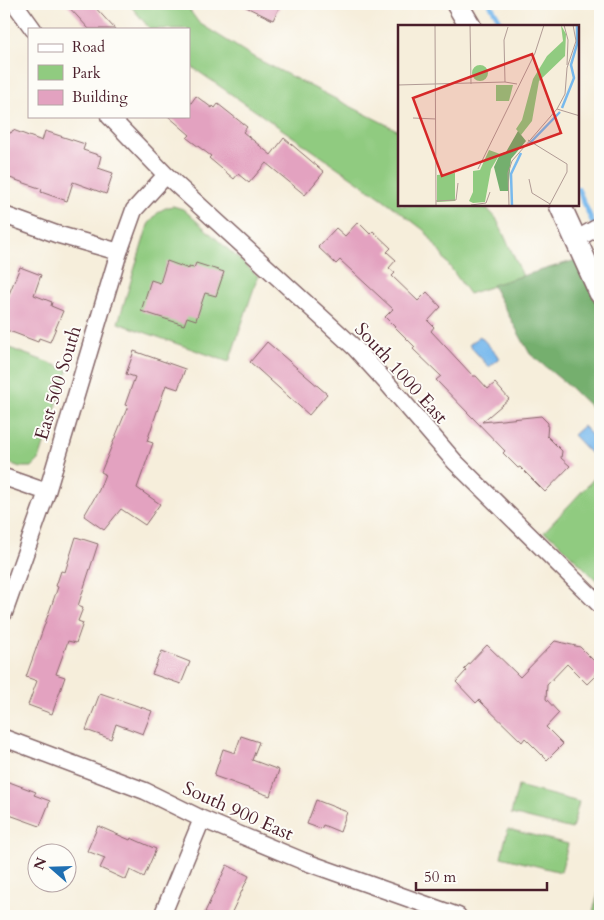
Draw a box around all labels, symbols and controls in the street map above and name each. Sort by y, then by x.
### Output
inset map [398,25,579,206]
legend [28,28,190,118]
text: Road [72,37,105,57]
text: Park [72,63,101,83]
text: Building [72,87,128,107]
street label: South 1000 East [348,317,454,429]
street label: East 500 South [28,322,88,443]
street label: South 900 East [179,775,297,847]
north arrow [28,842,78,892]
text: N [29,855,51,873]
scale bar [416,860,548,892]
text: 50 m [424,867,456,887]

